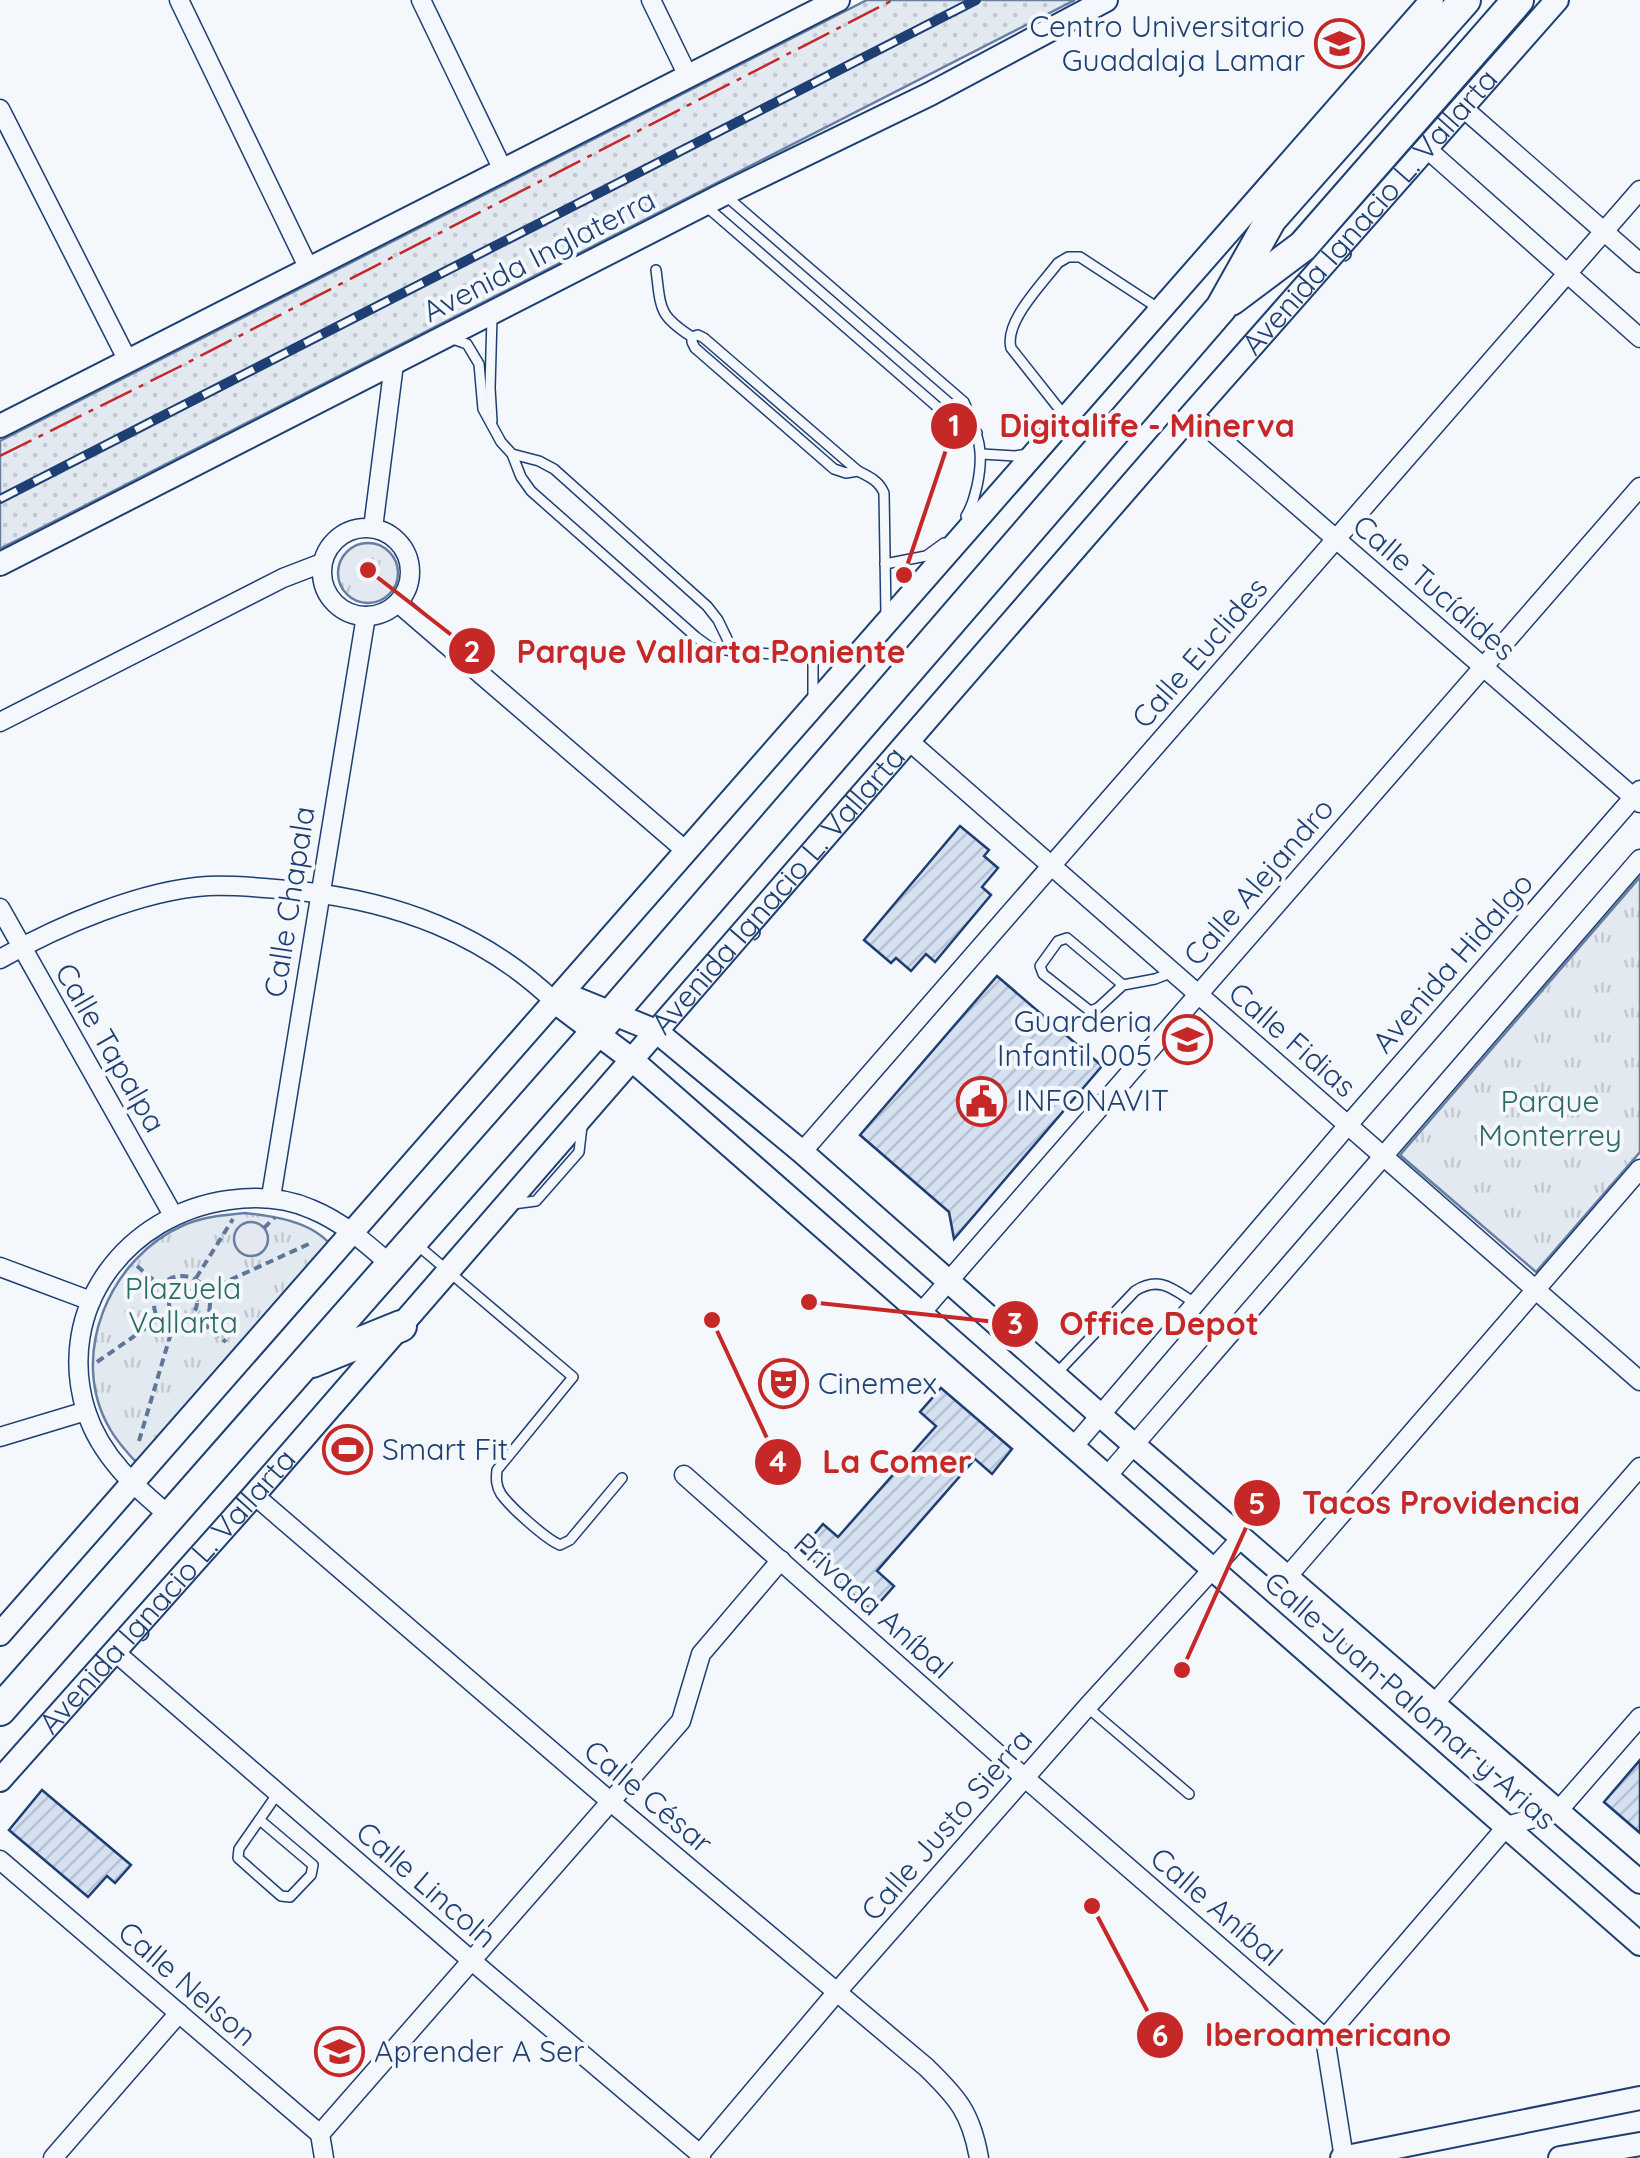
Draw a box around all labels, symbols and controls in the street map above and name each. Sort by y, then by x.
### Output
place label: Centro Universitario Guadalaja Lamar [1029,7,1305,79]
school or university icon: Centro Universitario Guadalaja Lamar [1314,18,1366,70]
street label: Avenida Ignacio L. Vallarta [1233,61,1505,362]
street label: Avenida Inglaterra [416,180,661,330]
callout: Digitalife - Minerva [929,395,1314,457]
text: Digitalife - Minerva [999,405,1295,445]
text: 1 [948,406,960,444]
street label: Calle Tucídides [1345,506,1524,668]
street label: Calle Euclides [1123,569,1275,736]
callout: Parque Vallarta Poniente [447,620,926,682]
text: Parque Vallarta Poniente [516,631,906,671]
text: 2 [463,632,481,670]
street label: Avenida Ignacio L. Vallarta [642,738,913,1042]
street label: Calle Alejandro [1175,790,1342,973]
street label: Calle Chapala [255,804,323,1000]
street label: Avenida Hidalgo [1364,864,1541,1060]
street label: Calle Tapalpa [47,956,175,1139]
street label: Calle Fidias [1221,974,1364,1105]
place label: Guarderia Infantil 005 [997,1002,1152,1074]
school or university icon: Guarderia Infantil 005 [1161,1013,1213,1065]
public building icon: INFONAVIT [955,1075,1007,1127]
place label: INFONAVIT [1016,1081,1169,1119]
park label: Parque Monterrey [1478,1082,1622,1154]
park label: Plazuela Vallarta [125,1269,241,1341]
callout: Office Depot [990,1293,1279,1355]
text: Office Depot [1059,1303,1259,1343]
text: 3 [1007,1304,1023,1342]
theatre icon: Cinemex [757,1358,809,1410]
place label: Cinemex [818,1364,937,1402]
sports icon: Smart Fit [321,1424,373,1476]
place label: Smart Fit [382,1430,508,1468]
callout: La Comer [753,1431,992,1493]
street label: Avenida Ignacio L. Vallarta [30,1441,303,1742]
text: La Comer [822,1441,972,1481]
text: 4 [769,1442,787,1480]
callout: Tacos Providencia [1232,1472,1600,1534]
text: Tacos Providencia [1302,1482,1580,1522]
text: 5 [1248,1484,1266,1522]
street label: Privada Aníbal [786,1524,961,1687]
street label: Calle Juan Palomar y Arias [1257,1563,1565,1838]
street label: Calle Justo Sierra [852,1720,1040,1928]
street label: Calle César [576,1731,721,1862]
street label: Calle Lincoln [349,1813,505,1956]
street label: Calle Aníbal [1143,1838,1291,1974]
street label: Calle Nelson [110,1913,265,2054]
callout: Iberoamericano [1135,2004,1471,2066]
text: Iberoamericano [1205,2014,1451,2054]
text: 6 [1152,2016,1168,2054]
school or university icon: Aprender A Ser [313,2026,365,2078]
place label: Aprender A Ser [374,2032,585,2070]

